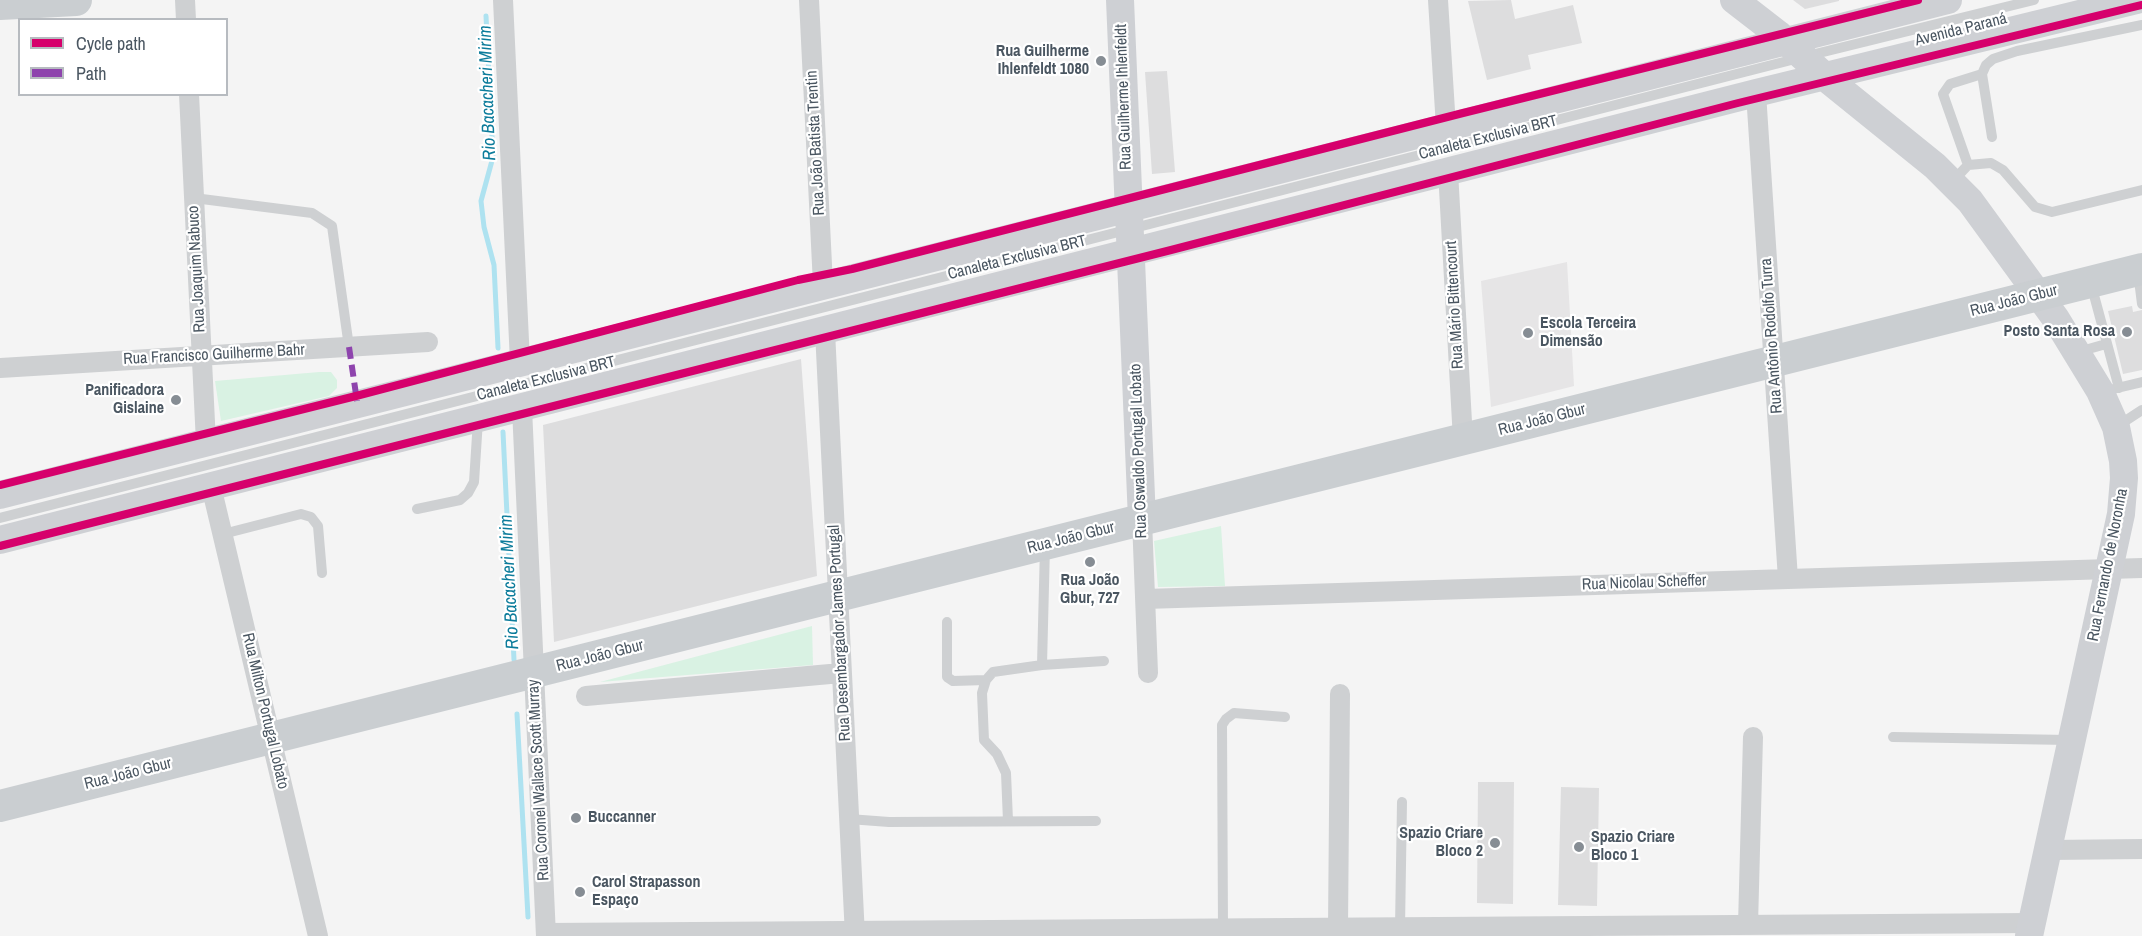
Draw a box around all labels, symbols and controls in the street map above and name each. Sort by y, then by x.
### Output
street label: Avenida Paraná [1913,9,2009,51]
legend [18,18,228,96]
street label: Rua Guilherme Ihlenfeldt [1112,24,1136,170]
water label: Rio Bacacheri Mirim [475,25,501,161]
text: Cycle path [76,31,146,56]
place label: Rua Guilherme Ihlenfeldt 1080 [996,42,1089,80]
marker: Rua Guilherme Ihlenfeldt 1080 [1094,54,1108,68]
text: Path [76,61,106,86]
street label: Rua João Batista Trentin [803,70,829,216]
street label: Canaleta Exclusiva BRT [1417,112,1559,164]
street label: Rua Joaquim Nabuco [184,205,210,333]
street label: Canaleta Exclusiva BRT [946,232,1088,284]
street label: Rua Mário Bittencourt [1442,240,1468,370]
street label: Rua Antônio Rodolfo Turra [1757,258,1787,414]
street label: Rua João Gbur [1969,281,2059,321]
place label: Escola Terceira Dimensão [1540,314,1636,352]
place label: Posto Santa Rosa [2003,322,2115,342]
marker: Posto Santa Rosa [2120,325,2134,339]
marker: Escola Terceira Dimensão [1521,326,1535,340]
street label: Rua Francisco Guilherme Bahr [123,341,305,369]
street label: Canaleta Exclusiva BRT [475,353,617,405]
street label: Rua Oswaldo Portugal Lobato [1126,363,1152,539]
place label: Panificadora Gislaine [85,381,164,419]
marker: Panificadora Gislaine [169,393,183,407]
street label: Rua João Gbur [1497,400,1587,440]
street label: Rua Fernando de Noronha [2084,487,2132,643]
water label: Rio Bacacheri Mirim [496,514,524,650]
street label: Rua João Gbur [1026,518,1116,558]
street label: Rua Desembargador James Portugal [825,524,855,742]
marker: Rua João Gbur, 727 [1083,555,1097,569]
place label: Rua João Gbur, 727 [1060,571,1120,609]
street label: Rua Nicolau Scheffer [1581,571,1707,595]
street label: Rua Milton Portugal Lobato [238,631,292,791]
street label: Rua João Gbur [555,636,645,676]
street label: Rua Coronel Wallace Scott Murray [524,679,554,881]
street label: Rua João Gbur [83,754,173,794]
place label: Buccanner [588,808,656,828]
marker: Buccanner [569,811,583,825]
place label: Spazio Criare Bloco 2 [1399,824,1483,862]
place label: Spazio Criare Bloco 1 [1591,828,1675,866]
marker: Spazio Criare Bloco 2 [1488,836,1502,850]
marker: Spazio Criare Bloco 1 [1572,840,1586,854]
place label: Carol Strapasson Espaço [592,873,701,911]
marker: Carol Strapasson Espaço [573,885,587,899]

